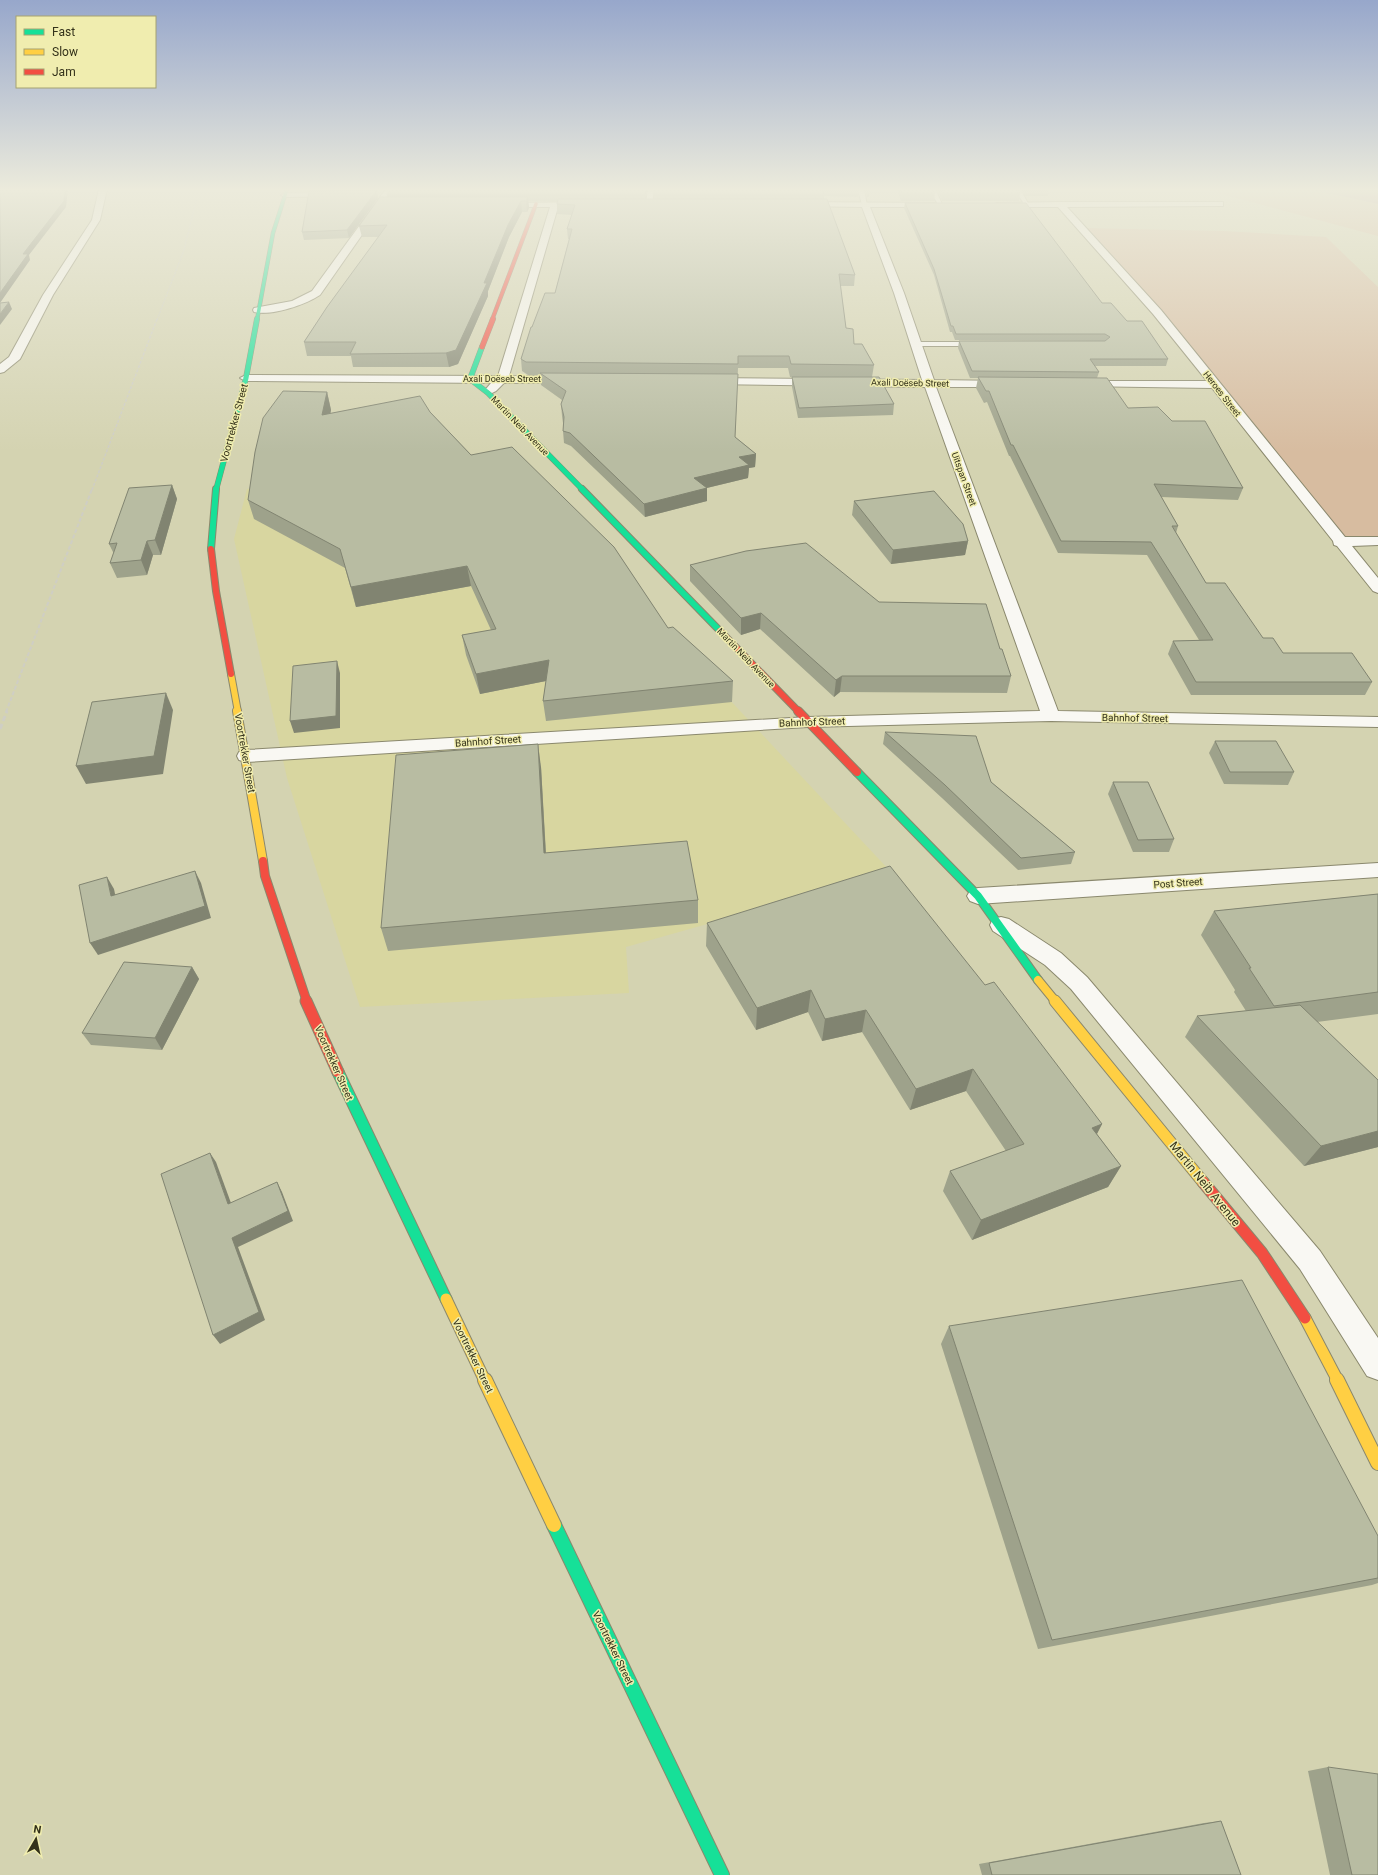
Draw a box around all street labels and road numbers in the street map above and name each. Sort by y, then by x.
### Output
street label: Heroes Street [1201,369,1243,419]
street label: Axali Doëseb Street [463,374,541,384]
street label: Axali Doëseb Street [871,377,949,389]
street label: Voortrekker Street [218,383,250,463]
street label: Martin Neib Avenue [489,394,551,458]
street label: Uitspan Street [950,451,978,507]
street label: Martin Neib Avenue [715,626,777,690]
street label: Voortrekker Street [233,712,257,794]
street label: Bahnhof Street [1102,712,1168,724]
street label: Bahnhof Street [779,715,845,729]
street label: Bahnhof Street [455,733,521,749]
street label: Post Street [1153,876,1203,890]
street label: Voortrekker Street [313,1024,355,1102]
street label: Martin Neib Avenue [1167,1139,1243,1229]
street label: Voortrekker Street [450,1317,496,1395]
street label: Voortrekker Street [590,1609,636,1687]

